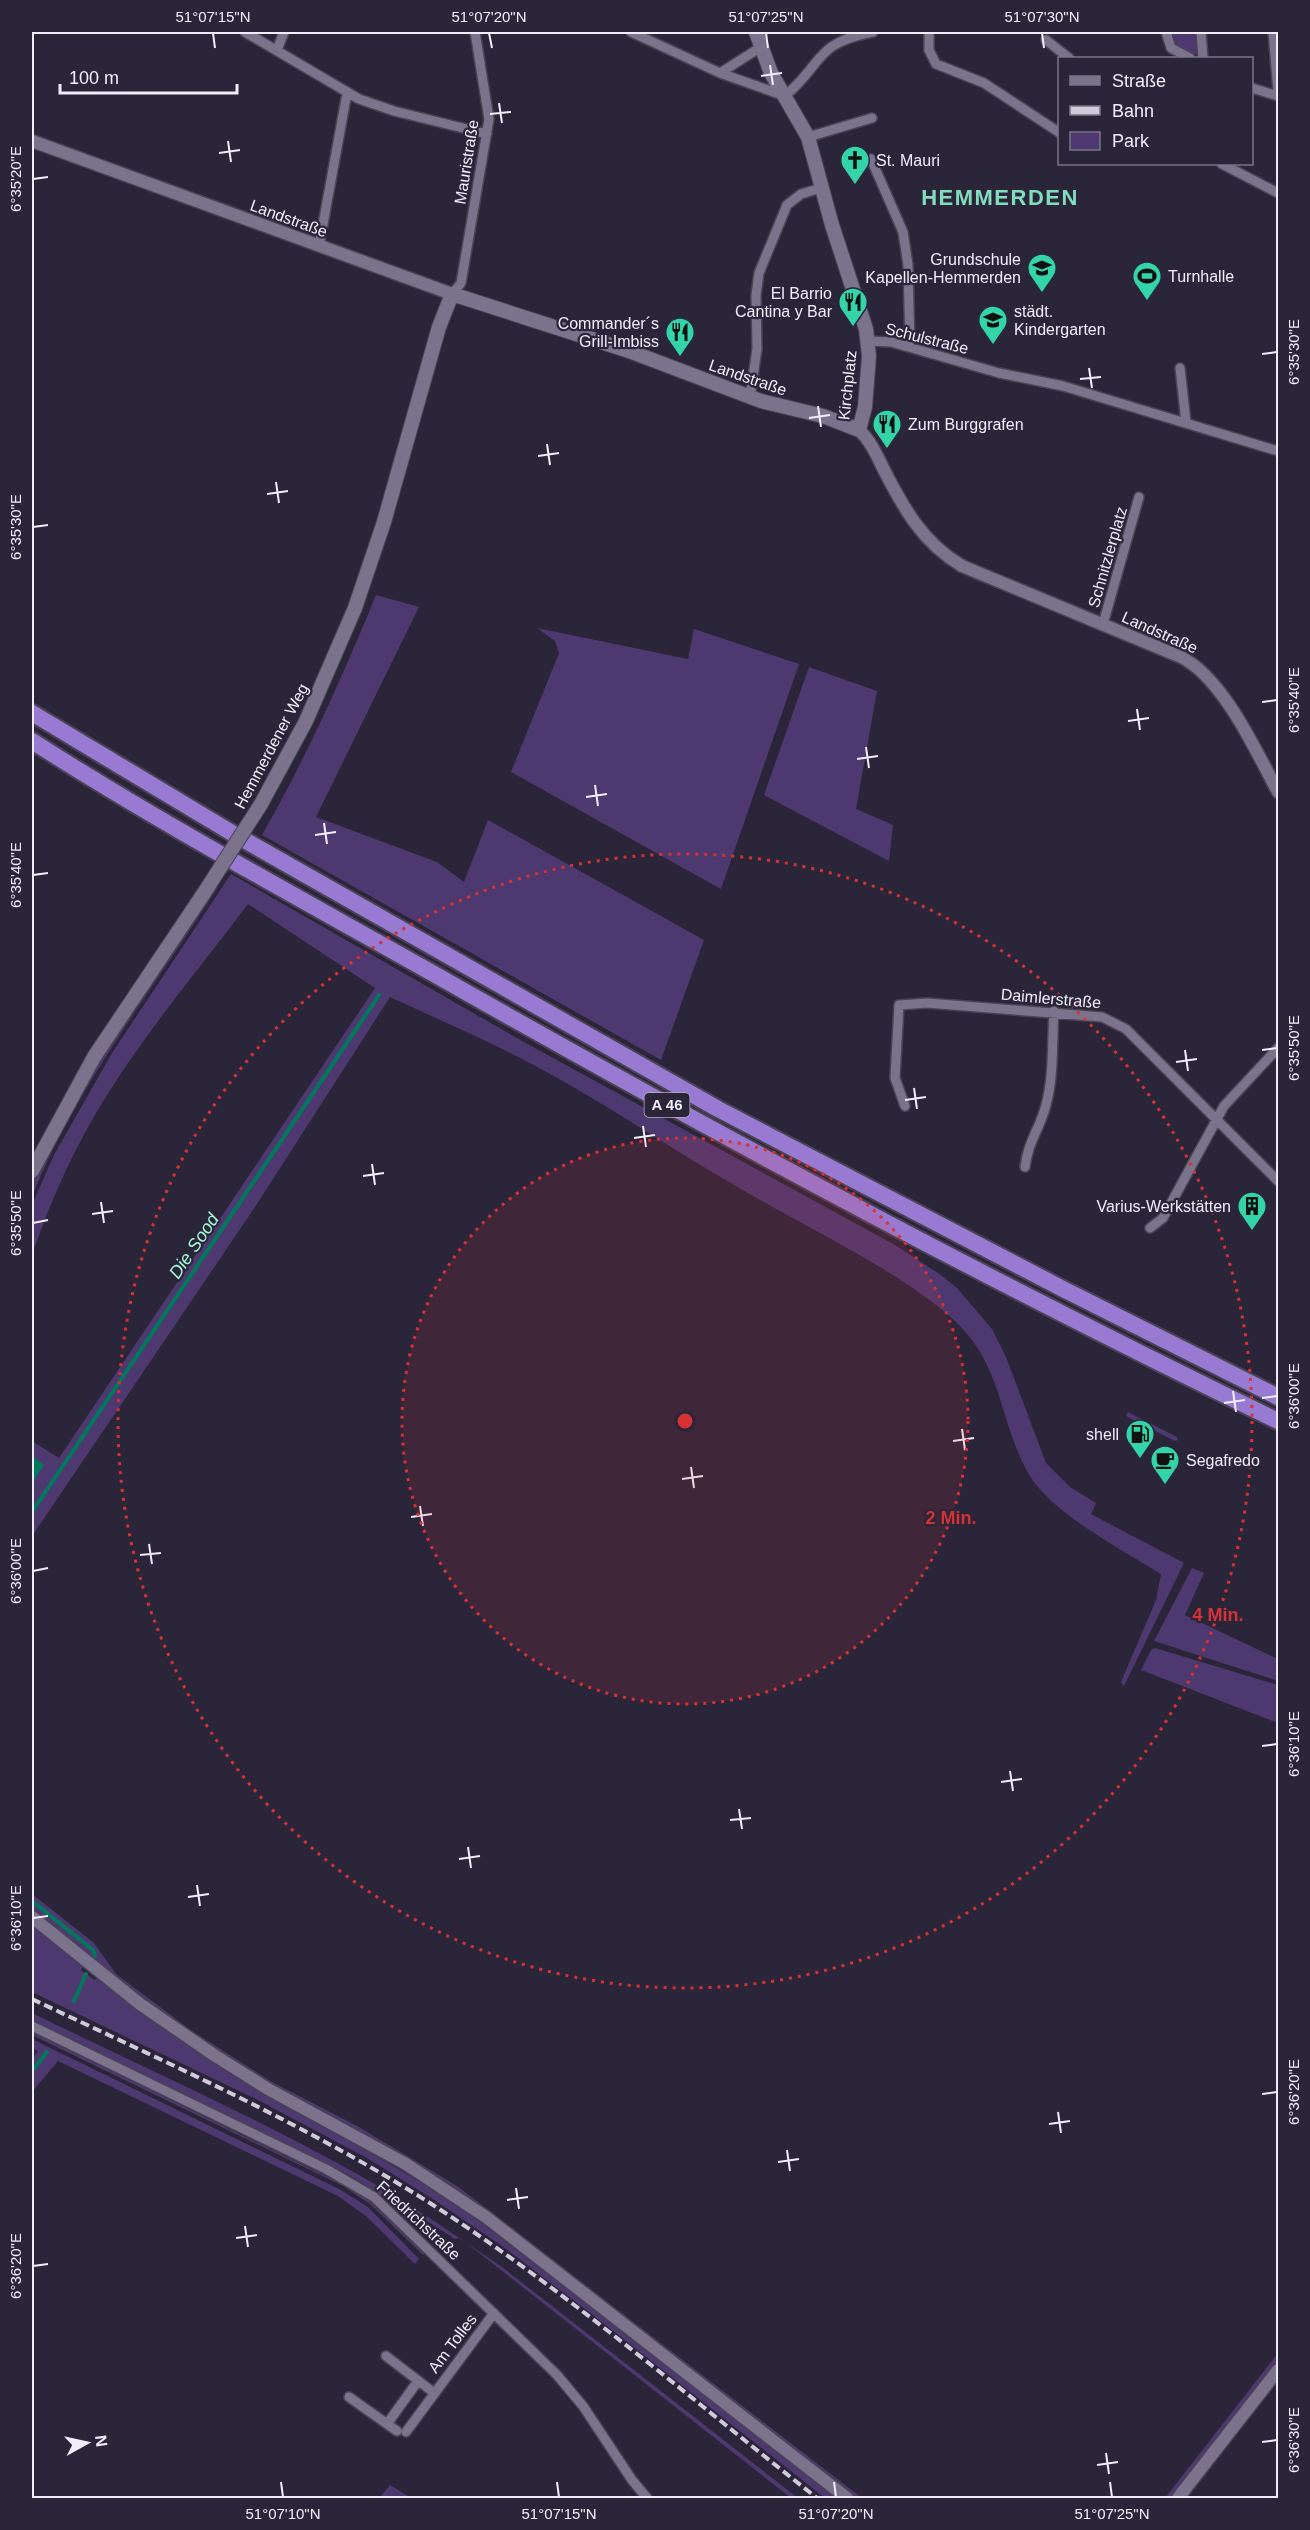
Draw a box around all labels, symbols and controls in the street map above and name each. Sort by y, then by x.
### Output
text: 51°07'15"N [175,8,251,25]
text: 51°07'20"N [451,8,527,25]
text: 51°07'25"N [728,8,804,25]
text: 51°07'30"N [1004,8,1080,25]
scale bar [60,57,237,95]
legend [1058,57,1253,165]
text: 100 m [69,68,119,88]
text: Straße [1112,71,1166,91]
text: Bahn [1112,101,1154,121]
street label: Mauristraße [451,119,482,206]
text: Park [1112,131,1150,151]
church icon: St. Mauri [839,144,871,186]
text: 6°35'20"E [7,146,24,212]
place label: St. Mauri [876,152,940,169]
district label: HEMMERDEN [921,185,1079,210]
street label: Landstraße [248,197,330,240]
place label: Grundschule Kapellen-Hemmerden [865,251,1021,286]
school or university icon: Grundschule Kapellen-Hemmerden [1026,252,1058,294]
sports icon: Turnhalle [1131,260,1163,302]
place label: Turnhalle [1168,268,1234,285]
place label: El Barrio Cantina y Bar [735,285,833,320]
restaurant icon: El Barrio Cantina y Bar [837,286,869,328]
place label: städt. Kindergarten [1014,303,1106,338]
school or university icon: städt. Kindergarten [977,304,1009,346]
place label: Commander´s Grill-Imbiss [558,315,659,350]
restaurant icon: Commander´s Grill-Imbiss [664,316,696,358]
text: 6°35'30"E [1285,319,1302,385]
street label: Schulstraße [883,320,970,357]
street label: Kirchplatz [835,349,860,421]
street label: Landstraße [707,356,789,399]
restaurant icon: Zum Burggrafen [871,408,903,450]
place label: Zum Burggrafen [908,416,1024,433]
text: 6°35'30"E [7,494,24,560]
street label: Schnitzlerplatz [1085,505,1130,609]
street label: Landstraße [1119,608,1200,657]
text: 6°35'40"E [1285,667,1302,733]
street label: Hemmerdener Weg [231,681,312,812]
text: 6°35'40"E [7,842,24,908]
street label: Daimlerstraße [1000,986,1102,1011]
text: 6°35'50"E [1285,1015,1302,1081]
road number: A 46 [644,1093,690,1117]
text: 6°35'50"E [7,1190,24,1256]
building icon: Varius-Werkstätten [1236,1190,1268,1232]
place label: Varius-Werkstätten [1096,1198,1231,1215]
water label: Die Sood [165,1209,224,1282]
text: 6°36'00"E [1285,1363,1302,1429]
centre of rings [675,1411,695,1431]
fuel station icon: shell [1124,1418,1156,1460]
place label: shell [1086,1426,1119,1443]
cafe icon: Segafredo [1149,1444,1181,1486]
place label: Segafredo [1186,1452,1260,1469]
text: 2 Min. [925,1508,977,1528]
text: 6°36'00"E [7,1538,24,1604]
text: 4 Min. [1192,1605,1244,1625]
text: 6°36'10"E [1285,1711,1302,1777]
text: 6°36'10"E [7,1885,24,1951]
text: 6°36'20"E [1285,2059,1302,2125]
street label: Friedrichstraße [374,2177,464,2263]
text: 6°36'20"E [7,2233,24,2299]
street label: Am Tolles [425,2311,480,2376]
text: 6°36'30"E [1285,2407,1302,2473]
north arrow [57,2413,117,2473]
text: N [92,2434,111,2448]
text: 51°07'10"N [245,2505,321,2522]
text: 51°07'15"N [521,2505,597,2522]
text: 51°07'20"N [798,2505,874,2522]
text: 51°07'25"N [1074,2505,1150,2522]

